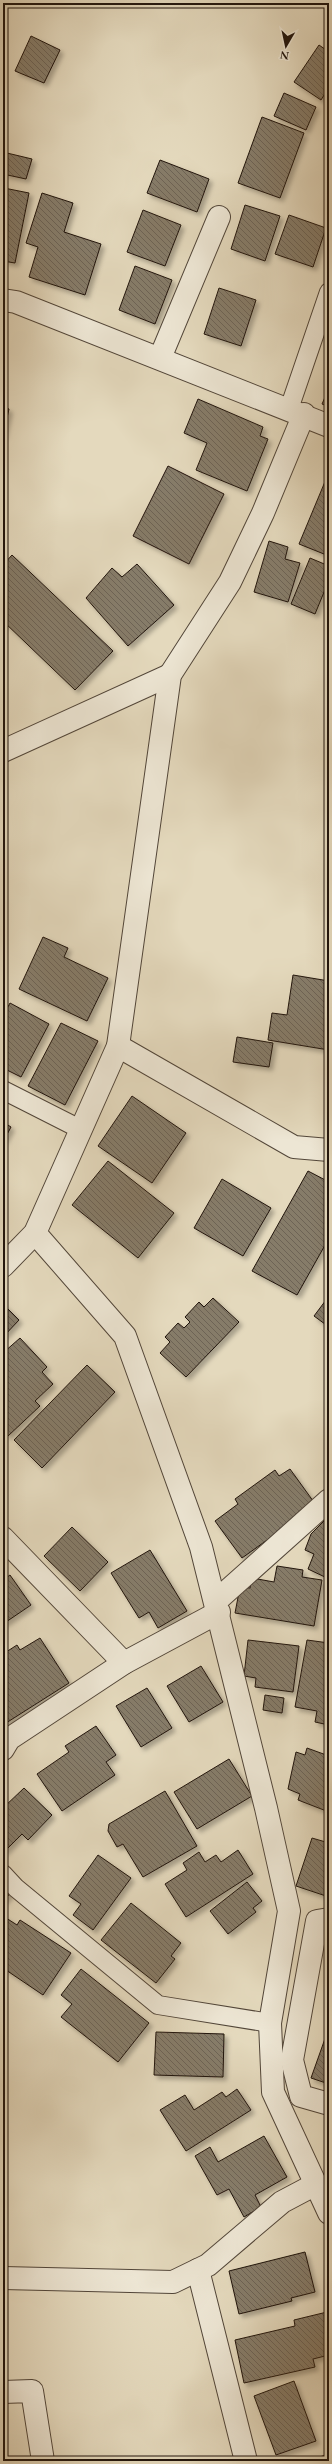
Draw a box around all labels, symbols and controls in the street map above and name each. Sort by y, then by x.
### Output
north arrow [266,26,306,66]
text: N [279,48,290,63]

